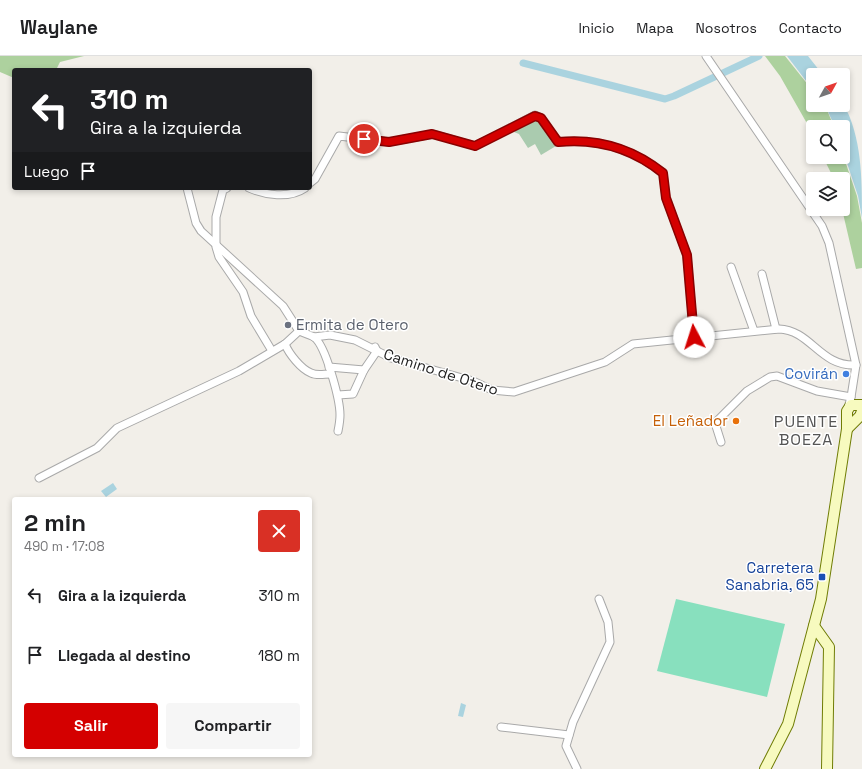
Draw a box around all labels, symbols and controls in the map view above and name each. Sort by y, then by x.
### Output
text: Waylane [20,15,98,40]
text: Inicio [578,19,614,37]
text: Mapa [636,19,674,37]
text: Nosotros [696,19,757,37]
text: Contacto [779,19,842,37]
north arrow [806,68,850,112]
map controls [806,68,850,216]
text: 310 m [90,81,168,117]
icon: left [24,84,76,136]
text: Gira a la izquierda [90,116,242,139]
button: search [806,120,850,164]
pin [347,122,381,156]
icon: arrive [353,128,375,150]
icon: arrive [77,160,99,182]
text: Luego [24,162,69,181]
button: layers [806,172,850,216]
place label: Ermita de Otero [296,315,409,334]
position arrow [673,316,715,358]
marker: Ermita de Otero [283,320,293,330]
street label: Camino de Otero [381,344,501,399]
place label: Covirán [784,364,838,383]
marker: Covirán [841,369,851,379]
place label: El Leñador [653,411,728,430]
district label: PUENTE BOEZA [774,411,838,450]
marker: El Leñador [731,416,741,426]
text: 2 min [24,507,86,538]
button: close [258,510,300,552]
text: 490 m · 17:08 [24,538,105,555]
place label: Carretera Sanabria, 65 [725,558,814,594]
marker: Carretera Sanabria, 65 [817,572,827,582]
icon: left [24,584,46,606]
text: Gira a la izquierda [58,586,186,605]
text: 310 m [259,586,300,605]
icon: arrive [24,644,46,666]
text: Llegada al destino [58,646,191,665]
text: 180 m [258,646,300,665]
button: Salir [24,703,158,749]
button: Compartir [166,703,300,749]

